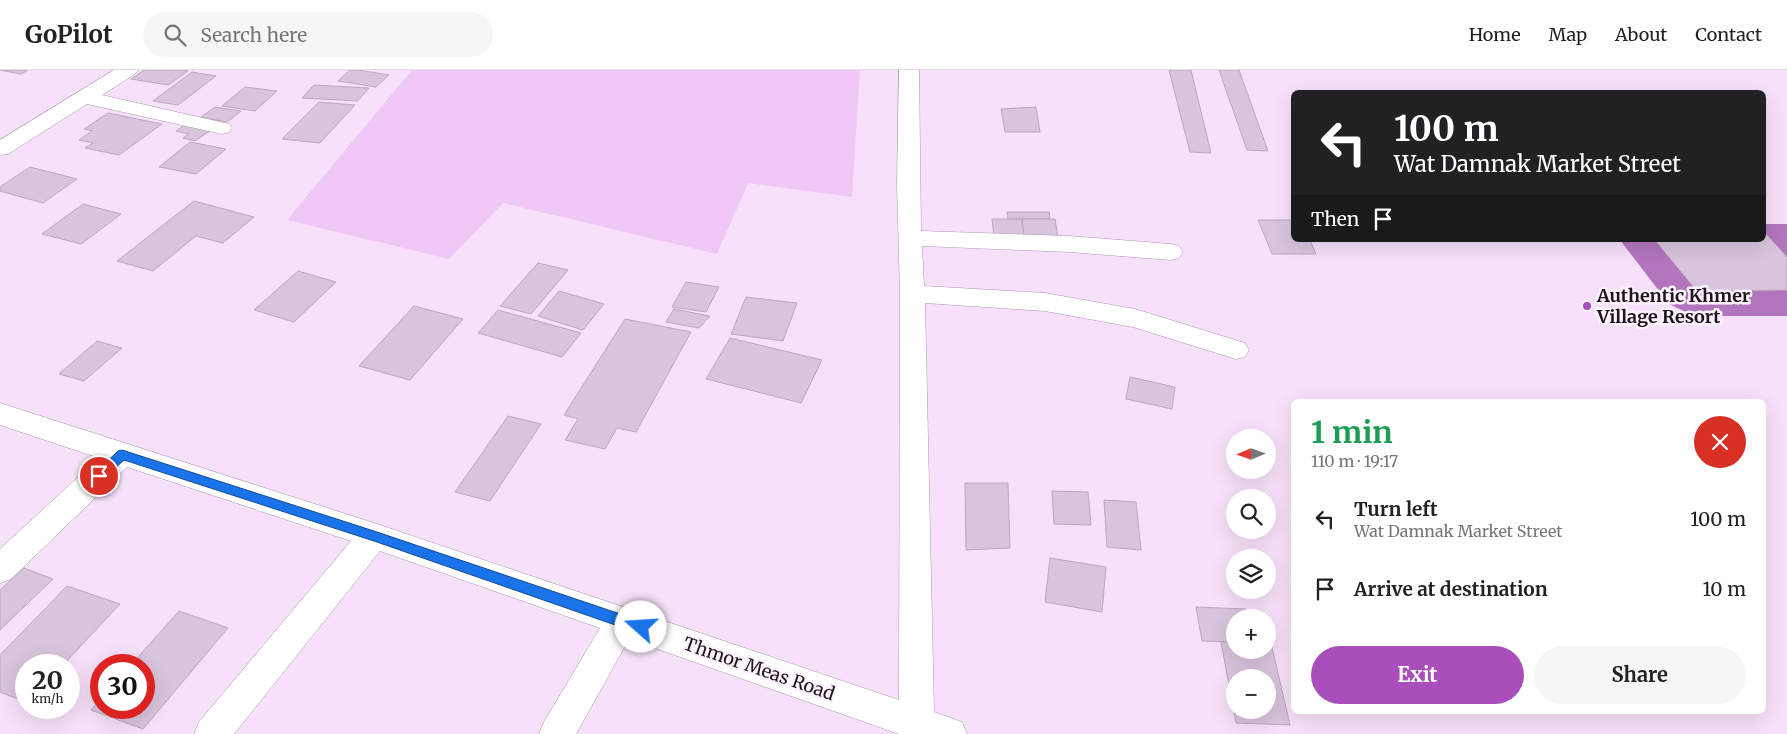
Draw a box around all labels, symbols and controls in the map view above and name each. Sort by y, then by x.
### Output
search box [143,12,493,57]
text: GoPilot [25,19,113,50]
icon: search [161,21,189,49]
text: Search here [201,23,307,47]
text: Home [1469,23,1521,46]
text: Map [1549,23,1587,46]
text: About [1615,23,1667,46]
text: Contact [1695,23,1762,46]
text: 100 m [1394,107,1499,151]
icon: left [1311,110,1376,175]
text: Wat Damnak Market Street [1394,150,1681,178]
icon: arrive [1369,205,1397,233]
text: Then [1311,207,1359,231]
place label: Authentic Khmer Village Resort [1596,284,1750,328]
marker: Authentic Khmer Village Resort [1581,300,1593,312]
text: 1 min [1311,413,1393,451]
button: close [1694,416,1746,468]
north arrow [1226,429,1276,479]
map controls [1226,429,1276,719]
text: 110 m · 19:17 [1311,451,1398,471]
pin [78,455,120,497]
icon: arrive [85,462,113,490]
button: search [1226,489,1276,539]
text: Turn left [1354,497,1438,521]
icon: left [1311,505,1339,533]
text: 100 m [1690,507,1746,531]
text: Wat Damnak Market Street [1354,521,1563,541]
button: layers [1226,549,1276,599]
icon: arrive [1311,575,1339,603]
text: Arrive at destination [1354,577,1548,601]
text: 10 m [1703,577,1746,601]
position arrow [614,600,666,652]
button: + [1226,609,1276,659]
street label: Thmor Meas Road [680,632,838,705]
button: Exit [1311,646,1524,704]
button: Share [1534,646,1746,704]
speed limit sign: 30 [90,654,155,719]
text: 20 [32,664,63,696]
button: − [1226,669,1276,719]
text: km/h [32,691,63,706]

